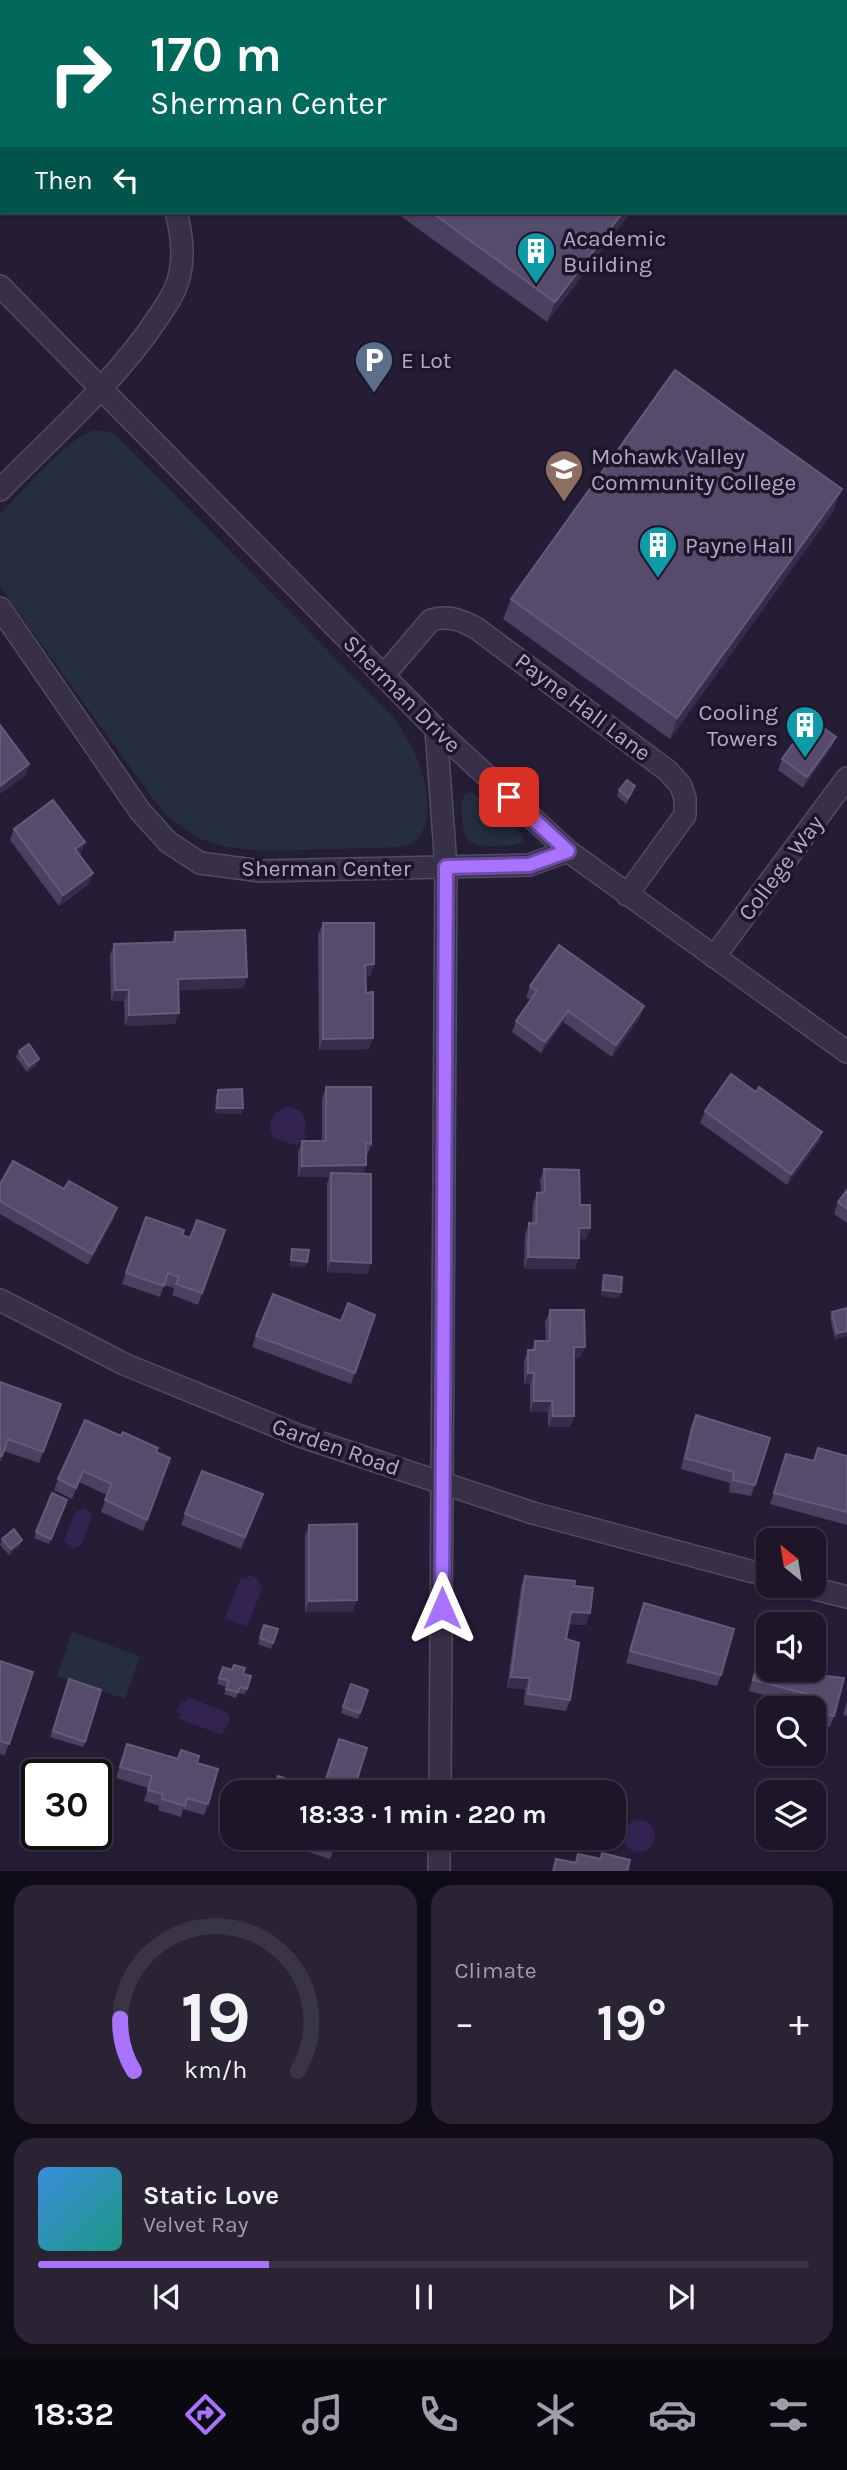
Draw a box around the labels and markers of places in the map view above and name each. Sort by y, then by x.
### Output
place label: Academic Building [563,225,666,278]
building icon: Academic Building [515,230,557,285]
parking icon: E Lot [353,339,395,394]
place label: E Lot [401,347,452,374]
place label: Mohawk Valley Community College [591,443,796,496]
school or university icon: Mohawk Valley Community College [543,448,585,503]
building icon: Payne Hall [637,524,679,579]
place label: Payne Hall [685,532,793,559]
place label: Cooling Towers [699,699,778,752]
building icon: Cooling Towers [784,704,826,759]
pin [479,767,539,827]

